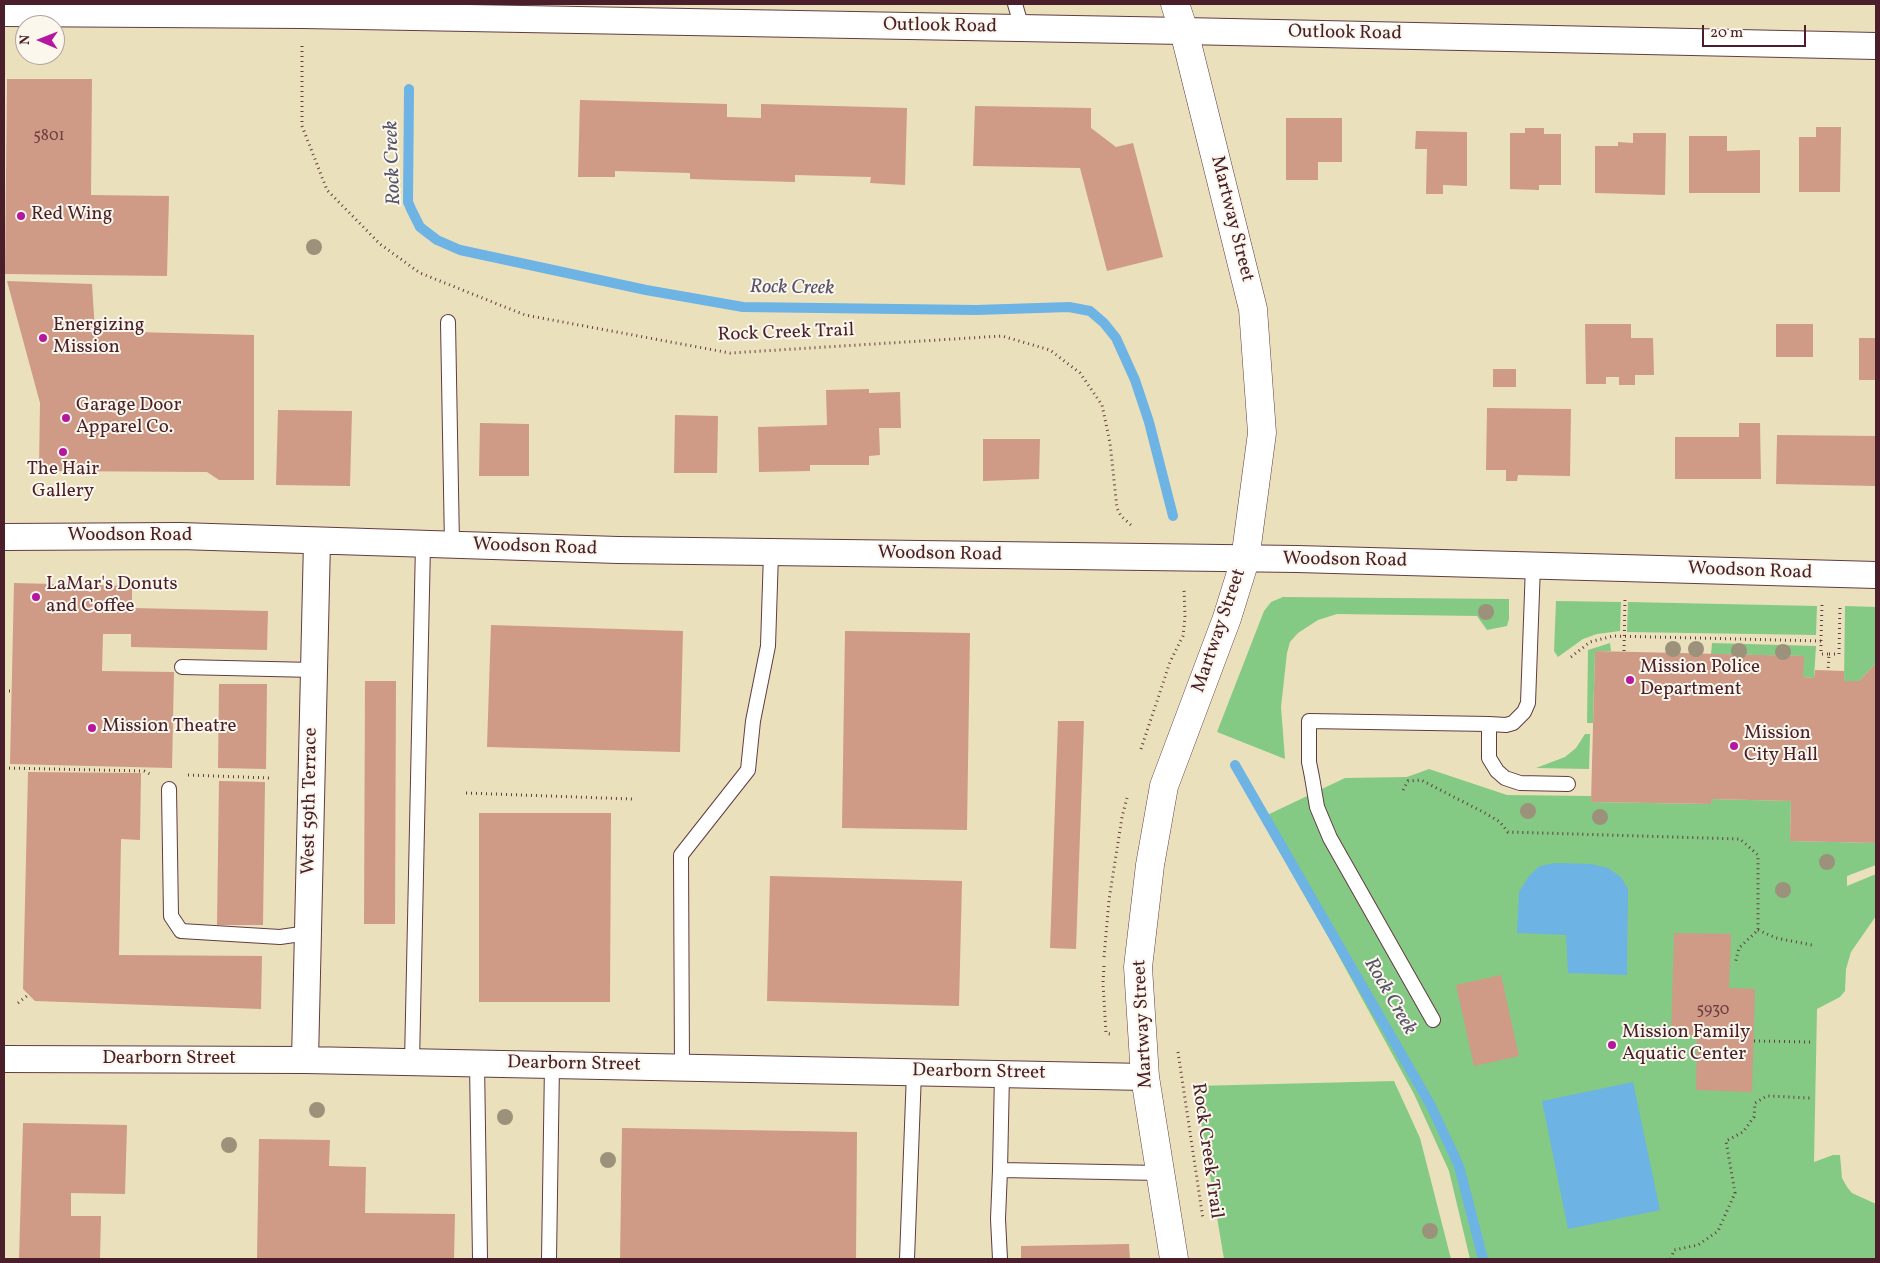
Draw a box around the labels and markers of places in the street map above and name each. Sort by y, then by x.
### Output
place label: Red Wing [31,205,112,227]
marker: Red Wing [15,210,27,222]
place label: Energizing Mission [53,316,144,360]
marker: Energizing Mission [37,332,49,344]
place label: Garage Door Apparel Co. [76,396,181,440]
marker: Garage Door Apparel Co. [60,412,72,424]
marker: The Hair Gallery [57,446,69,458]
place label: The Hair Gallery [27,460,99,504]
place label: LaMar's Donuts and Coffee [46,575,178,619]
marker: LaMar's Donuts and Coffee [30,591,42,603]
place label: Mission Police Department [1640,658,1760,702]
marker: Mission Police Department [1624,674,1636,686]
place label: Mission Theatre [102,717,237,739]
marker: Mission Theatre [86,722,98,734]
place label: Mission City Hall [1744,724,1818,768]
marker: Mission City Hall [1728,740,1740,752]
place label: Mission Family Aquatic Center [1622,1023,1750,1067]
marker: Mission Family Aquatic Center [1606,1039,1618,1051]

